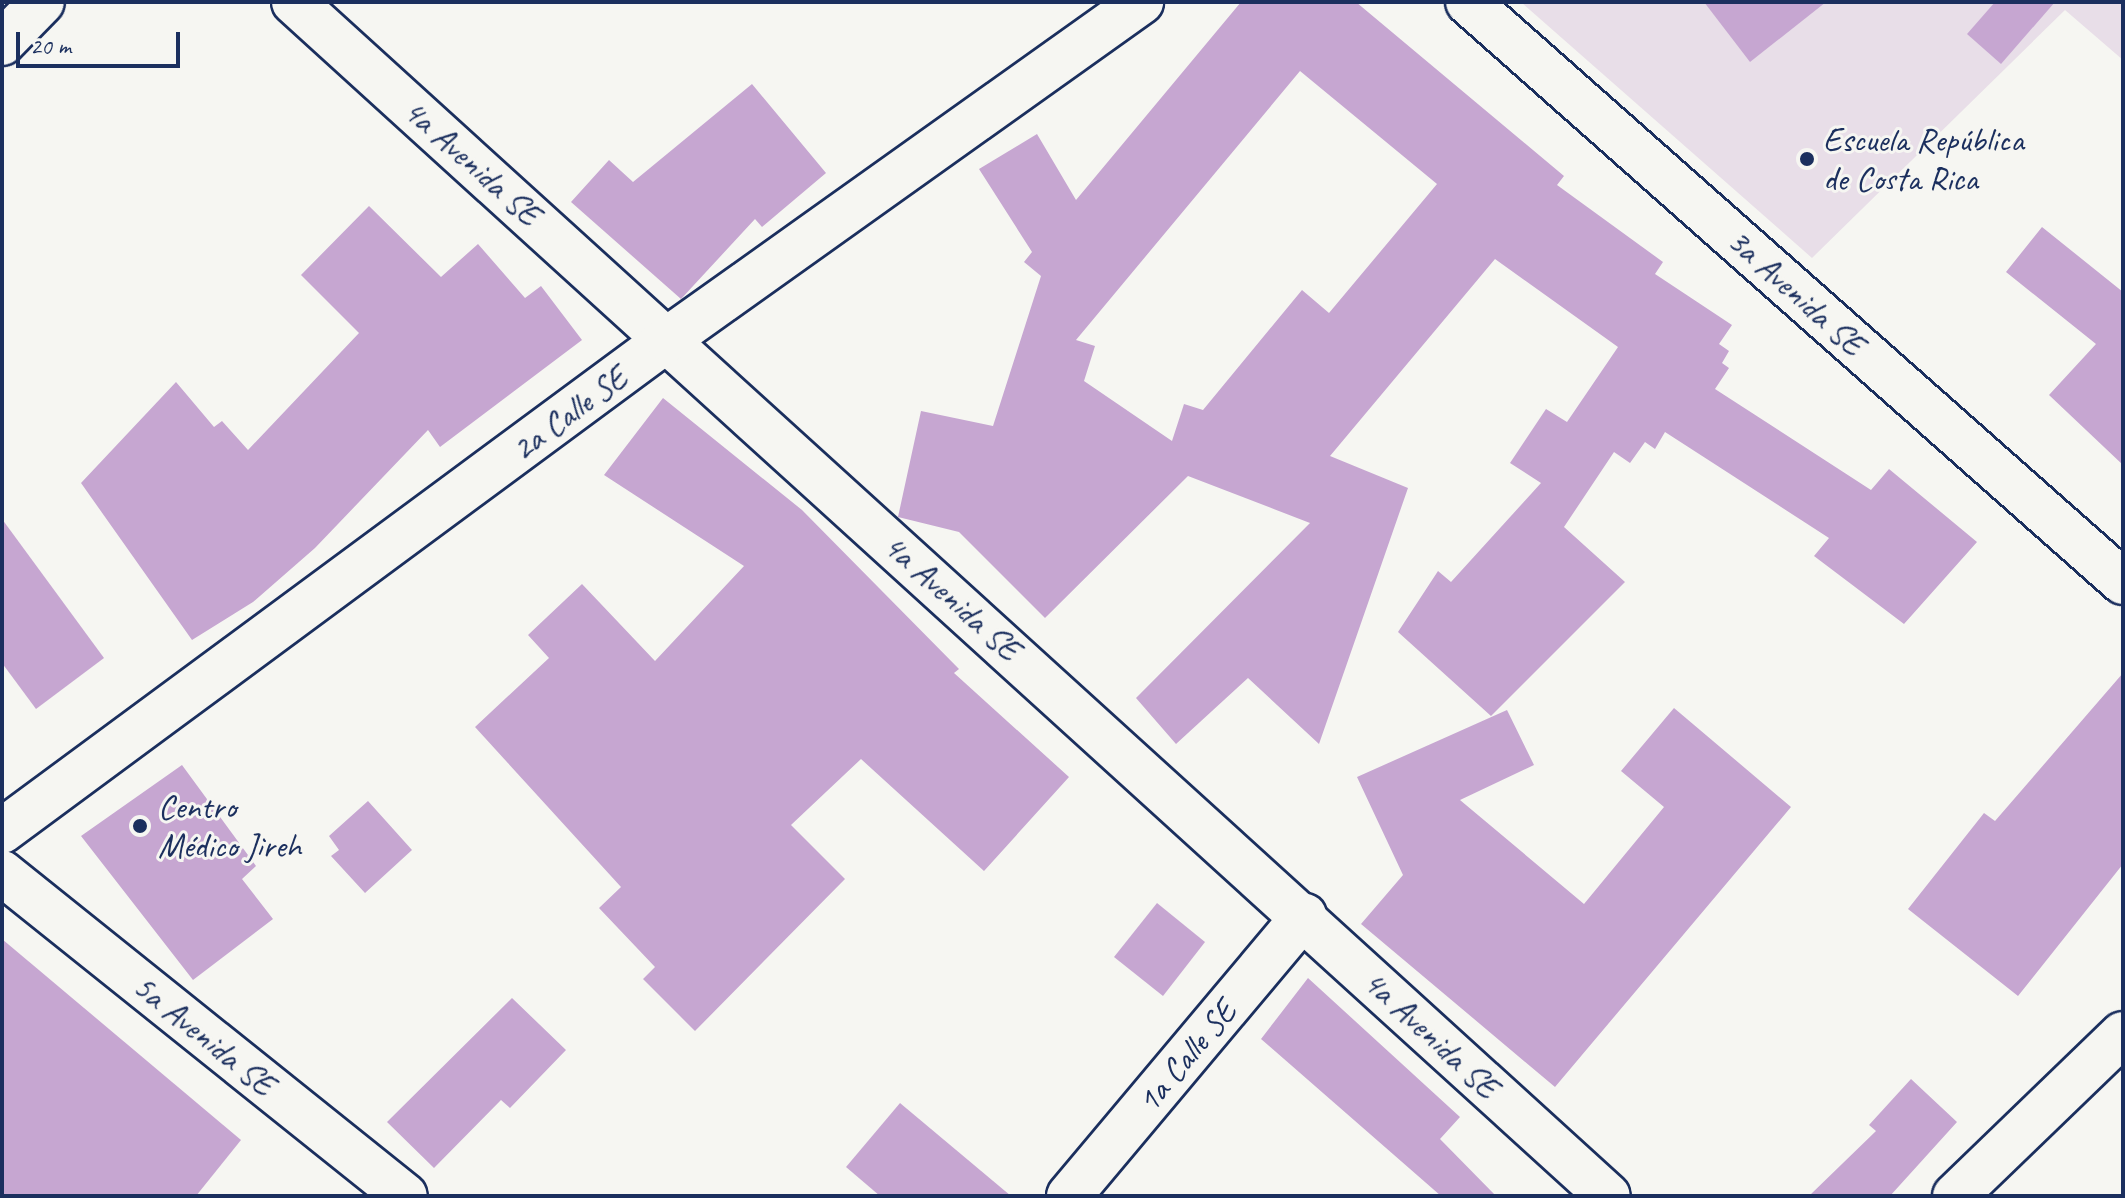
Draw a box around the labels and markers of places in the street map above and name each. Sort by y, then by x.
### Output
place label: Escuela República de Costa Rica [1823,119,2024,198]
marker: Escuela República de Costa Rica [1798,150,1816,168]
place label: Centro Médico Jireh [158,786,301,866]
marker: Centro Médico Jireh [129,815,151,837]

